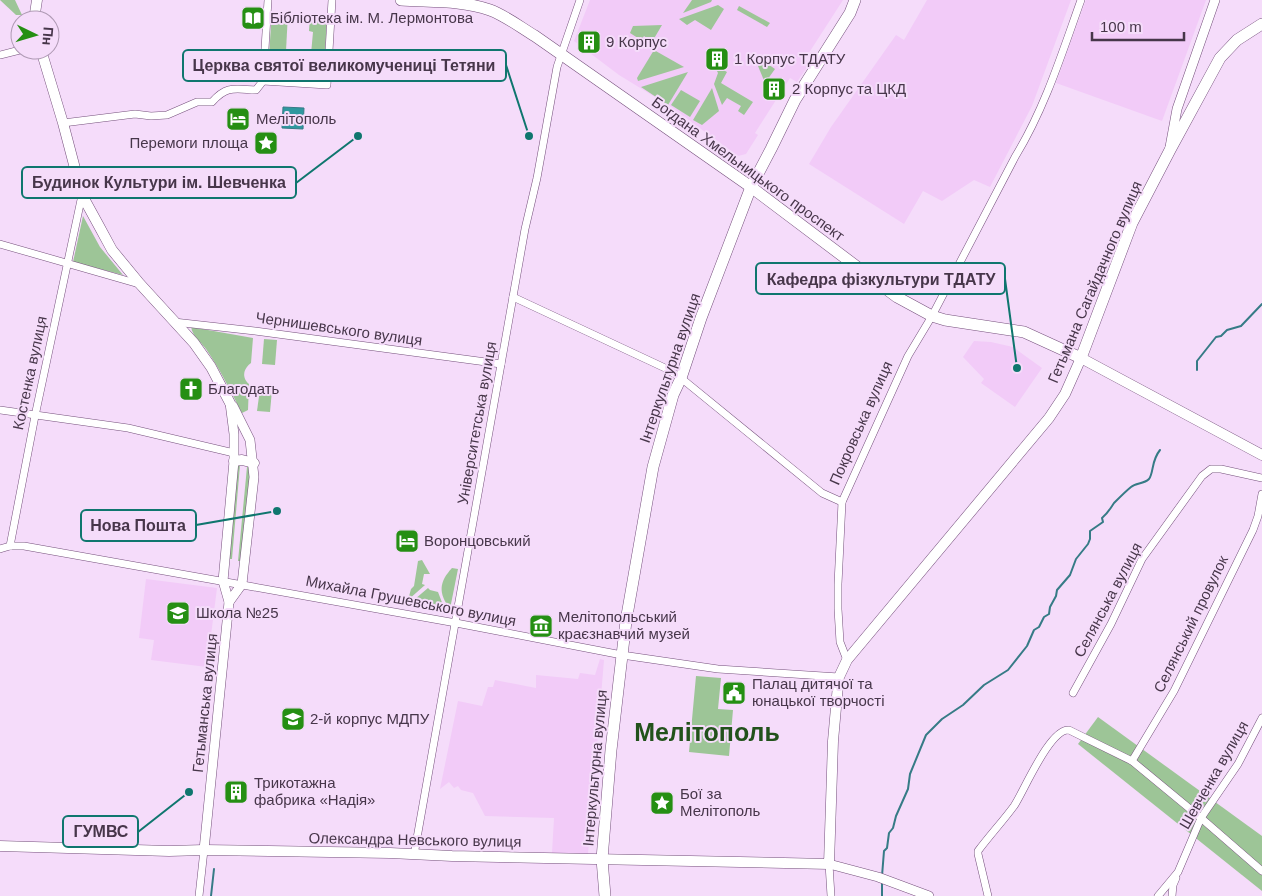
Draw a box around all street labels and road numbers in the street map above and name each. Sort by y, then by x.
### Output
street label: Богдана Хмельницького проспект [649,93,848,244]
street label: Гетьмана Сагайдачного вулиця [1044,178,1145,385]
street label: Інтеркультурна вулиця [636,291,703,445]
street label: Чернишевського вулиця [255,308,424,349]
street label: Костенка вулиця [9,314,50,431]
street label: Університетська вулиця [454,340,499,506]
street label: Покровська вулиця [826,358,895,487]
street label: Селянська вулиця [1070,540,1145,660]
street label: Селянський провулок [1150,552,1231,695]
street label: Михайла Грушевського вулиця [304,572,518,629]
street label: Гетьманська вулиця [189,632,220,773]
street label: Інтеркультурна вулиця [579,689,610,847]
street label: Шевченка вулиця [1176,718,1251,832]
street label: Олександра Невського вулиця [309,829,522,850]

